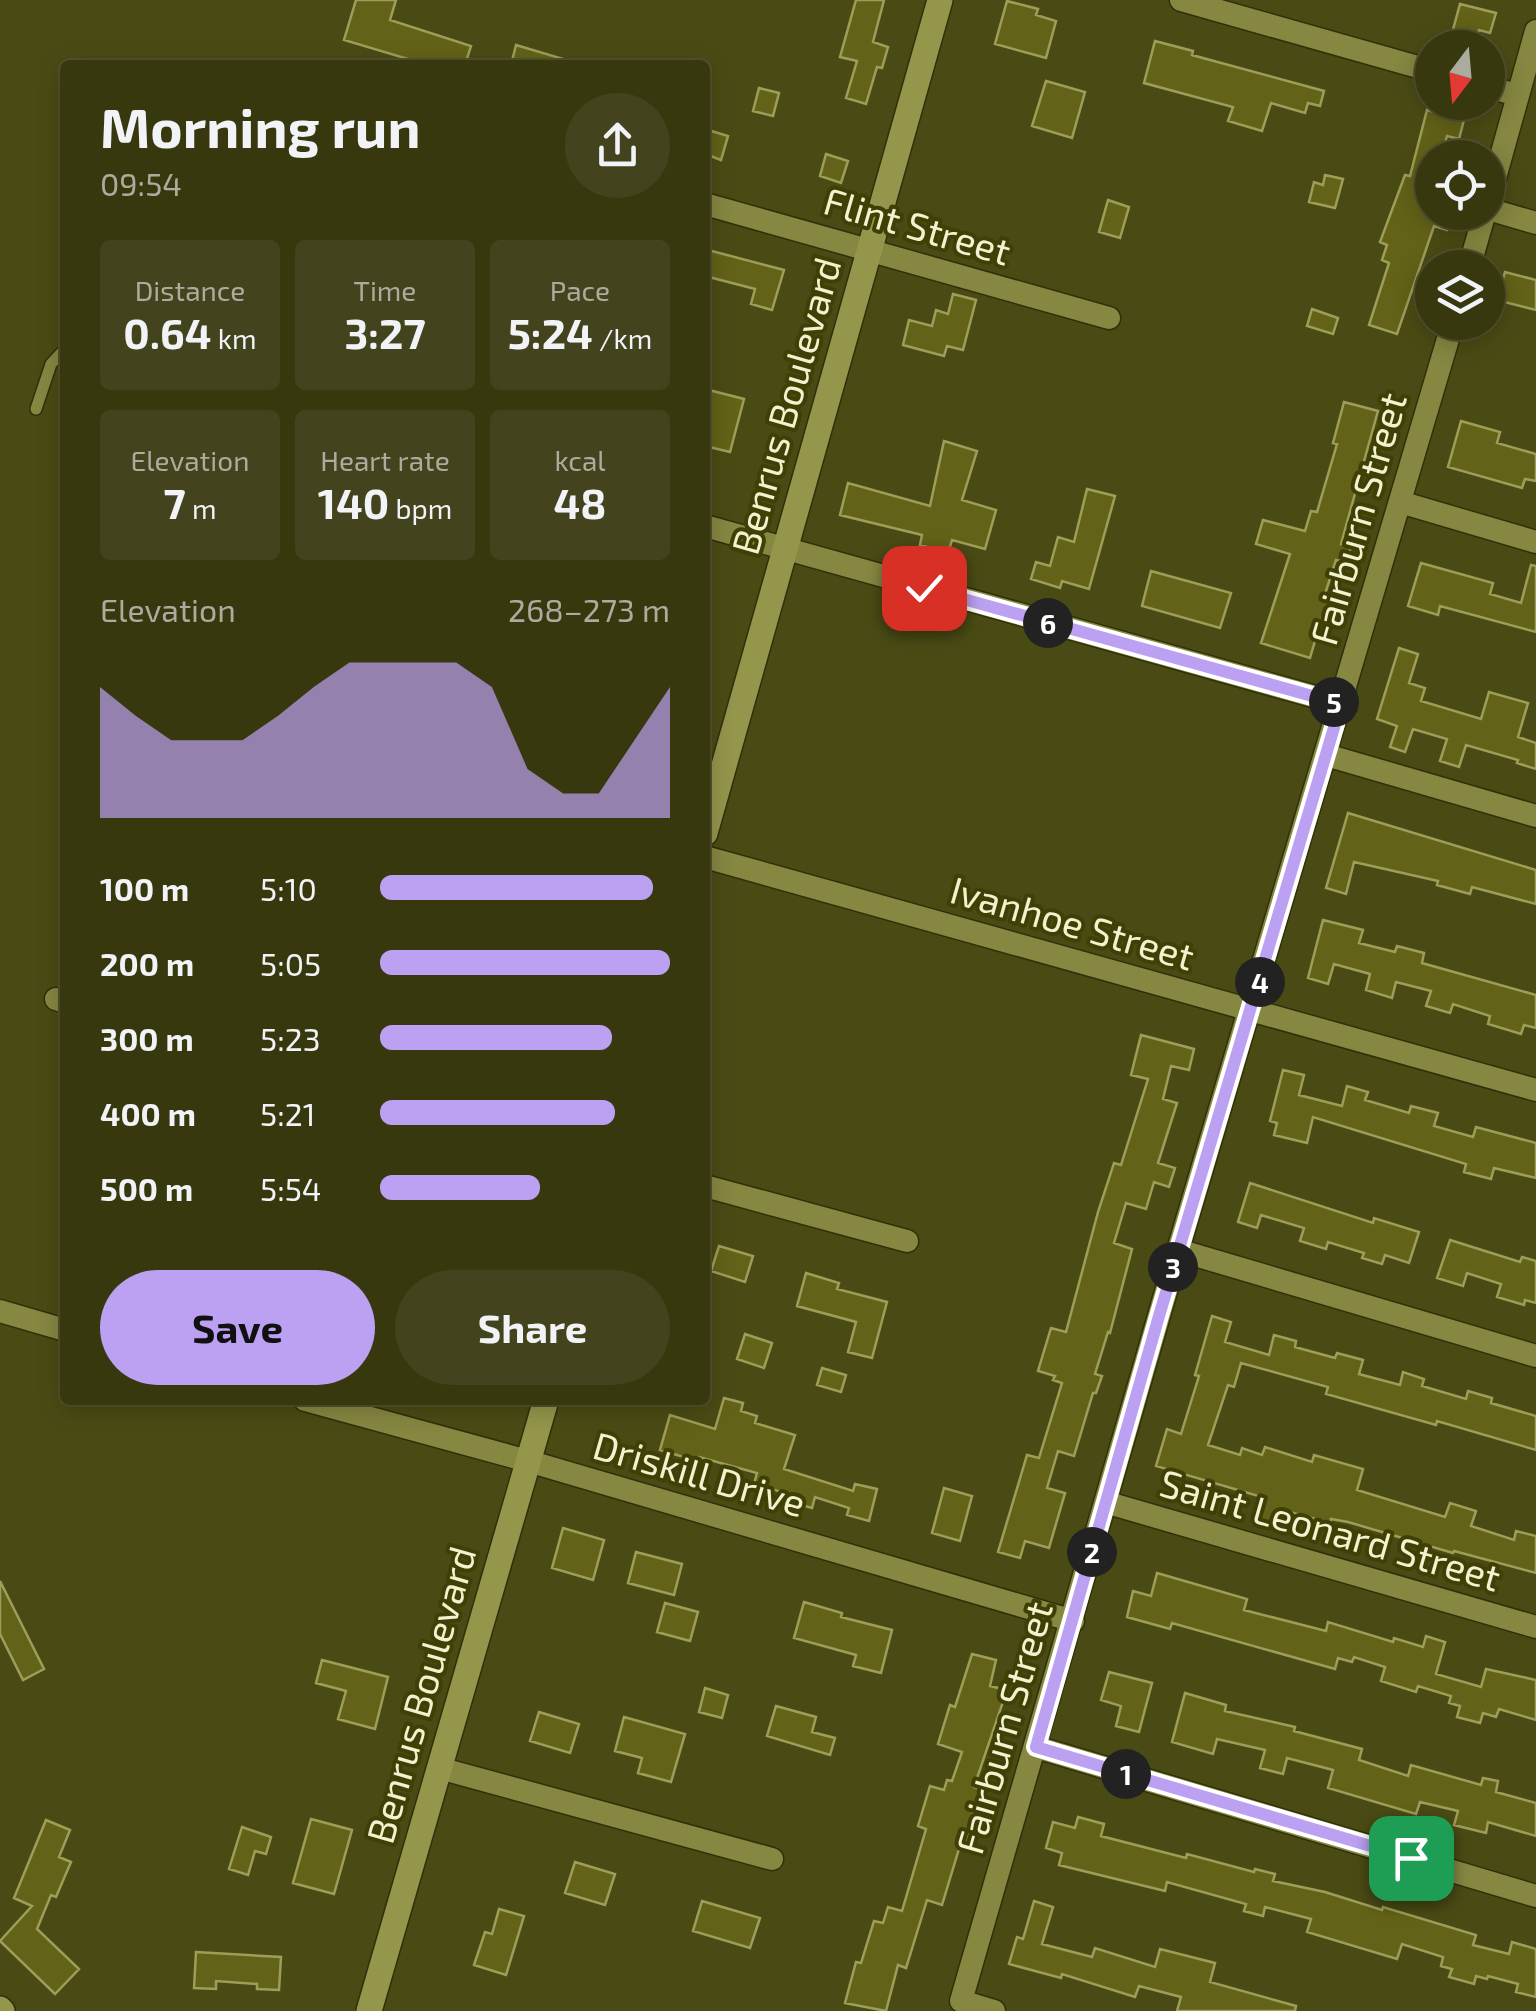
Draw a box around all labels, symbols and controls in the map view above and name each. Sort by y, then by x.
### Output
north arrow [1415,30,1505,120]
map controls [1415,30,1505,340]
text: Morning run [100,93,421,159]
button: share [565,93,670,198]
button: locate [1415,140,1505,230]
text: 09:54 [100,164,182,202]
street label: Flint Street [819,177,1016,274]
button: layers [1415,250,1505,340]
street label: Benrus Boulevard [721,252,849,559]
text: Distance [135,273,245,307]
text: Time [354,273,416,307]
text: Pace [550,273,610,307]
text: 0.64 [123,307,212,357]
text: 3:27 [344,307,426,357]
text: 5:24 [508,307,593,357]
text: km [212,321,257,355]
text: /km [593,321,652,355]
street label: Fairburn Street [1299,387,1415,650]
text: Elevation [131,443,249,477]
text: Heart rate [320,443,450,477]
text: kcal [554,443,606,477]
text: 7 [164,477,186,527]
text: 140 [318,477,389,527]
text: 48 [554,477,606,527]
text: m [186,491,216,525]
text: bpm [389,491,452,525]
pin [882,546,967,631]
icon: check [897,561,952,616]
text: Elevation [100,590,236,628]
text: 268–273 m [508,590,670,628]
pin: 6 [1023,598,1073,648]
text: 6 [1040,606,1056,640]
pin: 5 [1309,677,1359,727]
text: 5 [1326,685,1342,719]
street label: Ivanhoe Street [946,865,1200,979]
text: 100 m [100,869,189,907]
text: 5:10 [260,869,317,907]
text: 200 m [100,944,194,982]
text: 5:05 [260,944,321,982]
pin: 4 [1235,957,1285,1007]
text: 4 [1251,965,1269,999]
text: 300 m [100,1019,194,1057]
text: 5:23 [260,1019,320,1057]
text: 400 m [100,1094,196,1132]
text: 5:21 [260,1094,315,1132]
text: 500 m [100,1169,193,1207]
text: 5:54 [260,1169,322,1207]
pin: 3 [1148,1242,1198,1292]
text: 3 [1165,1250,1181,1284]
button: Save [100,1270,375,1385]
button: Share [395,1270,670,1385]
street label: Driskill Drive [588,1421,811,1525]
street label: Saint Leonard Street [1155,1458,1506,1600]
pin: 2 [1067,1527,1117,1577]
text: 2 [1084,1535,1100,1569]
street label: Benrus Boulevard [356,1541,484,1848]
street label: Fairburn Street [945,1596,1061,1859]
pin: 1 [1101,1749,1151,1799]
text: 1 [1120,1757,1132,1791]
pin [1369,1816,1454,1901]
icon: arrive [1384,1831,1439,1886]

